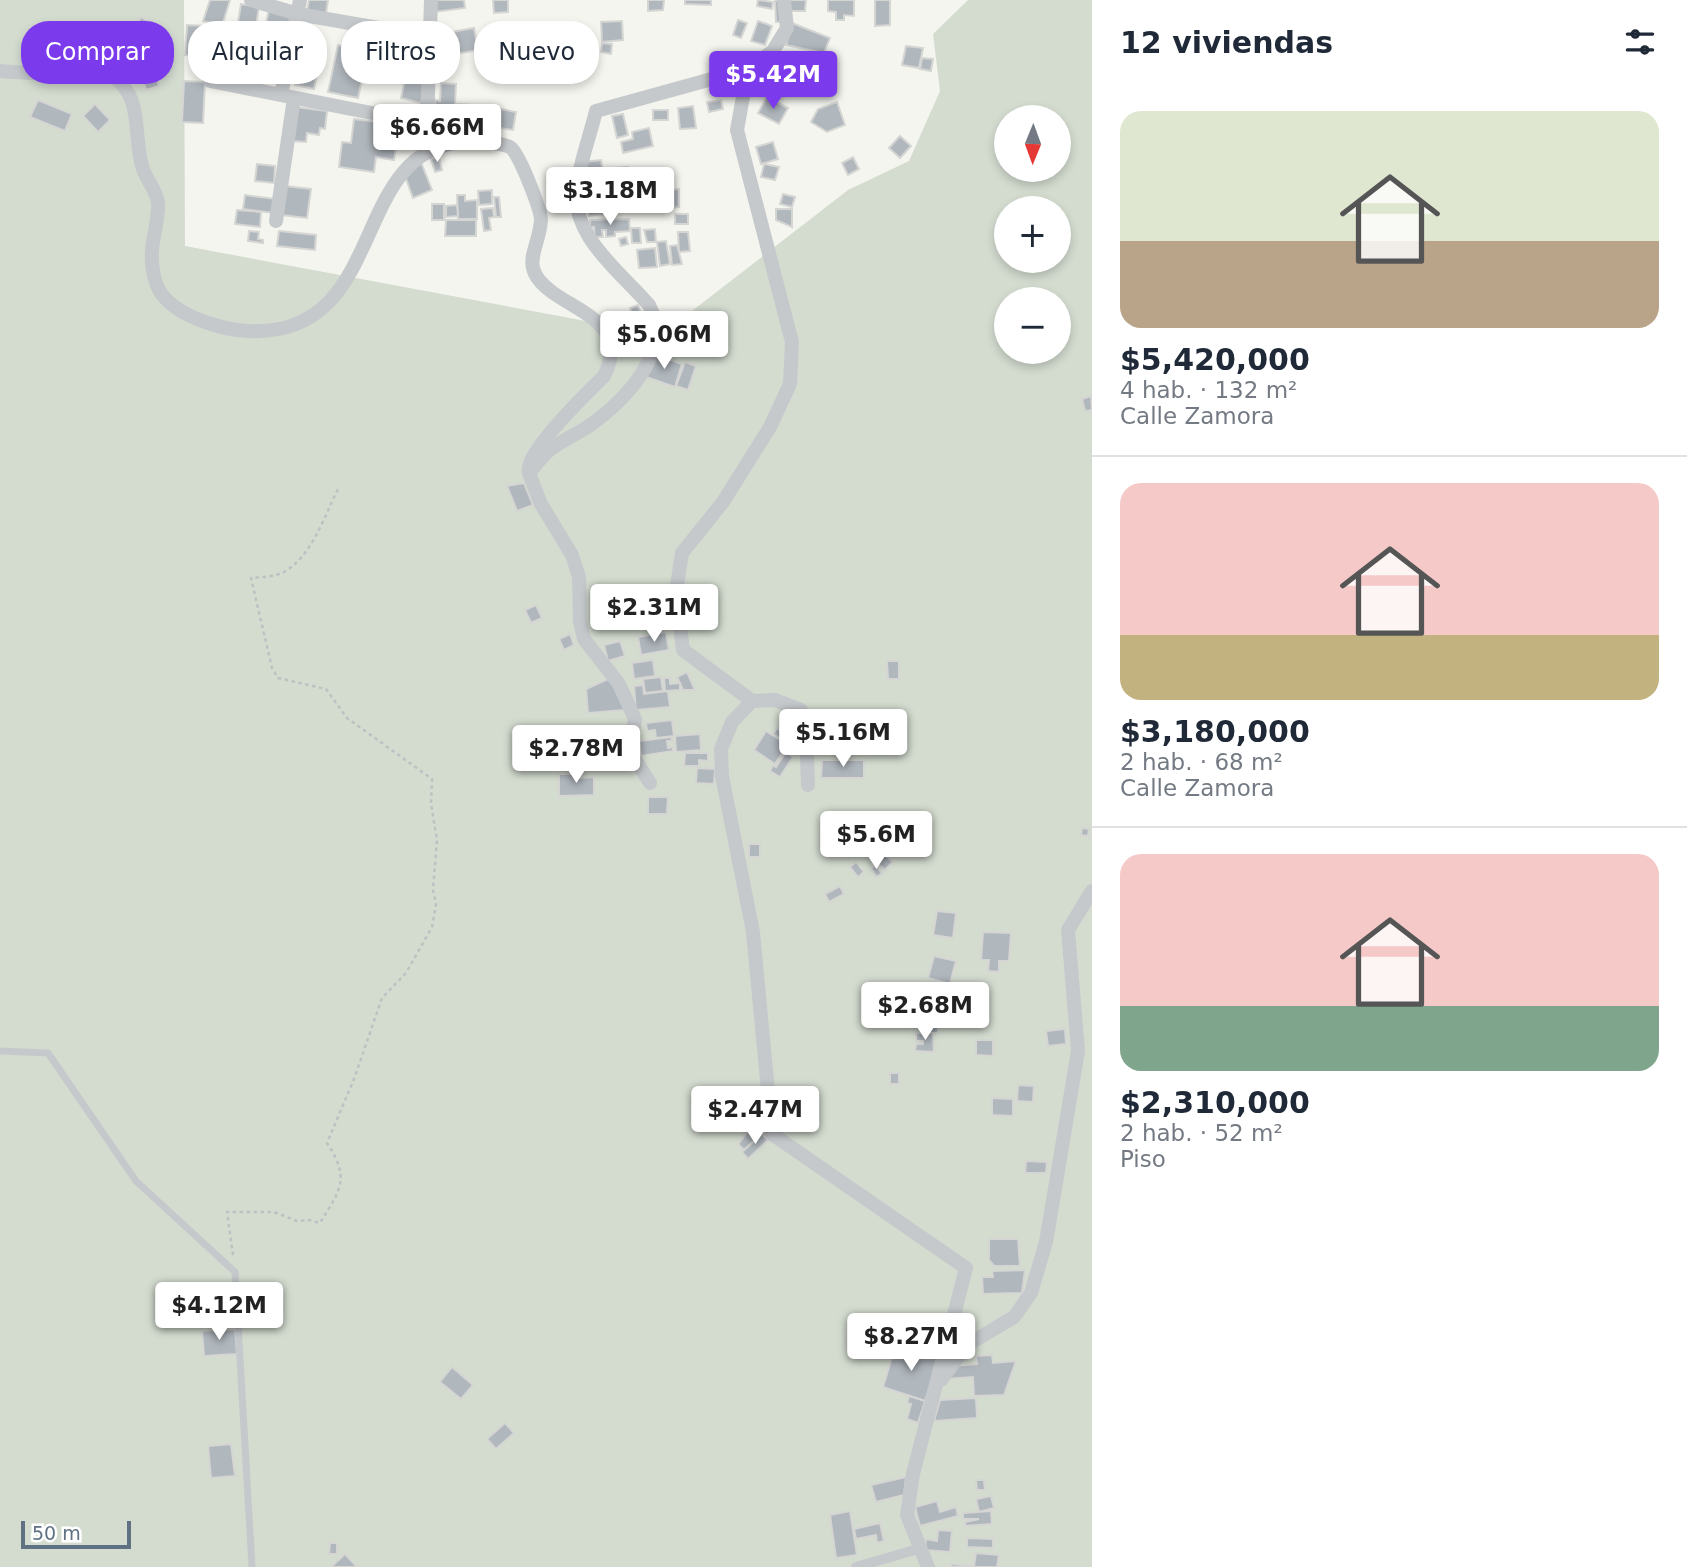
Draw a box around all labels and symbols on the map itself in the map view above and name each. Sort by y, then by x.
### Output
pin: $5.42M [716,52,830,111]
pin: $6.66M [380,104,494,164]
north arrow [994,105,1071,182]
pin: $3.18M [553,168,667,227]
pin: $5.06M [607,312,721,371]
pin: $2.31M [597,584,711,644]
pin: $5.16M [786,710,900,769]
pin: $2.78M [519,726,633,785]
pin: $5.6M [827,812,925,871]
pin: $2.68M [868,982,982,1042]
pin: $2.47M [698,1086,812,1146]
pin: $4.12M [162,1282,276,1342]
pin: $8.27M [854,1314,968,1373]
scale bar [21,1518,131,1550]

